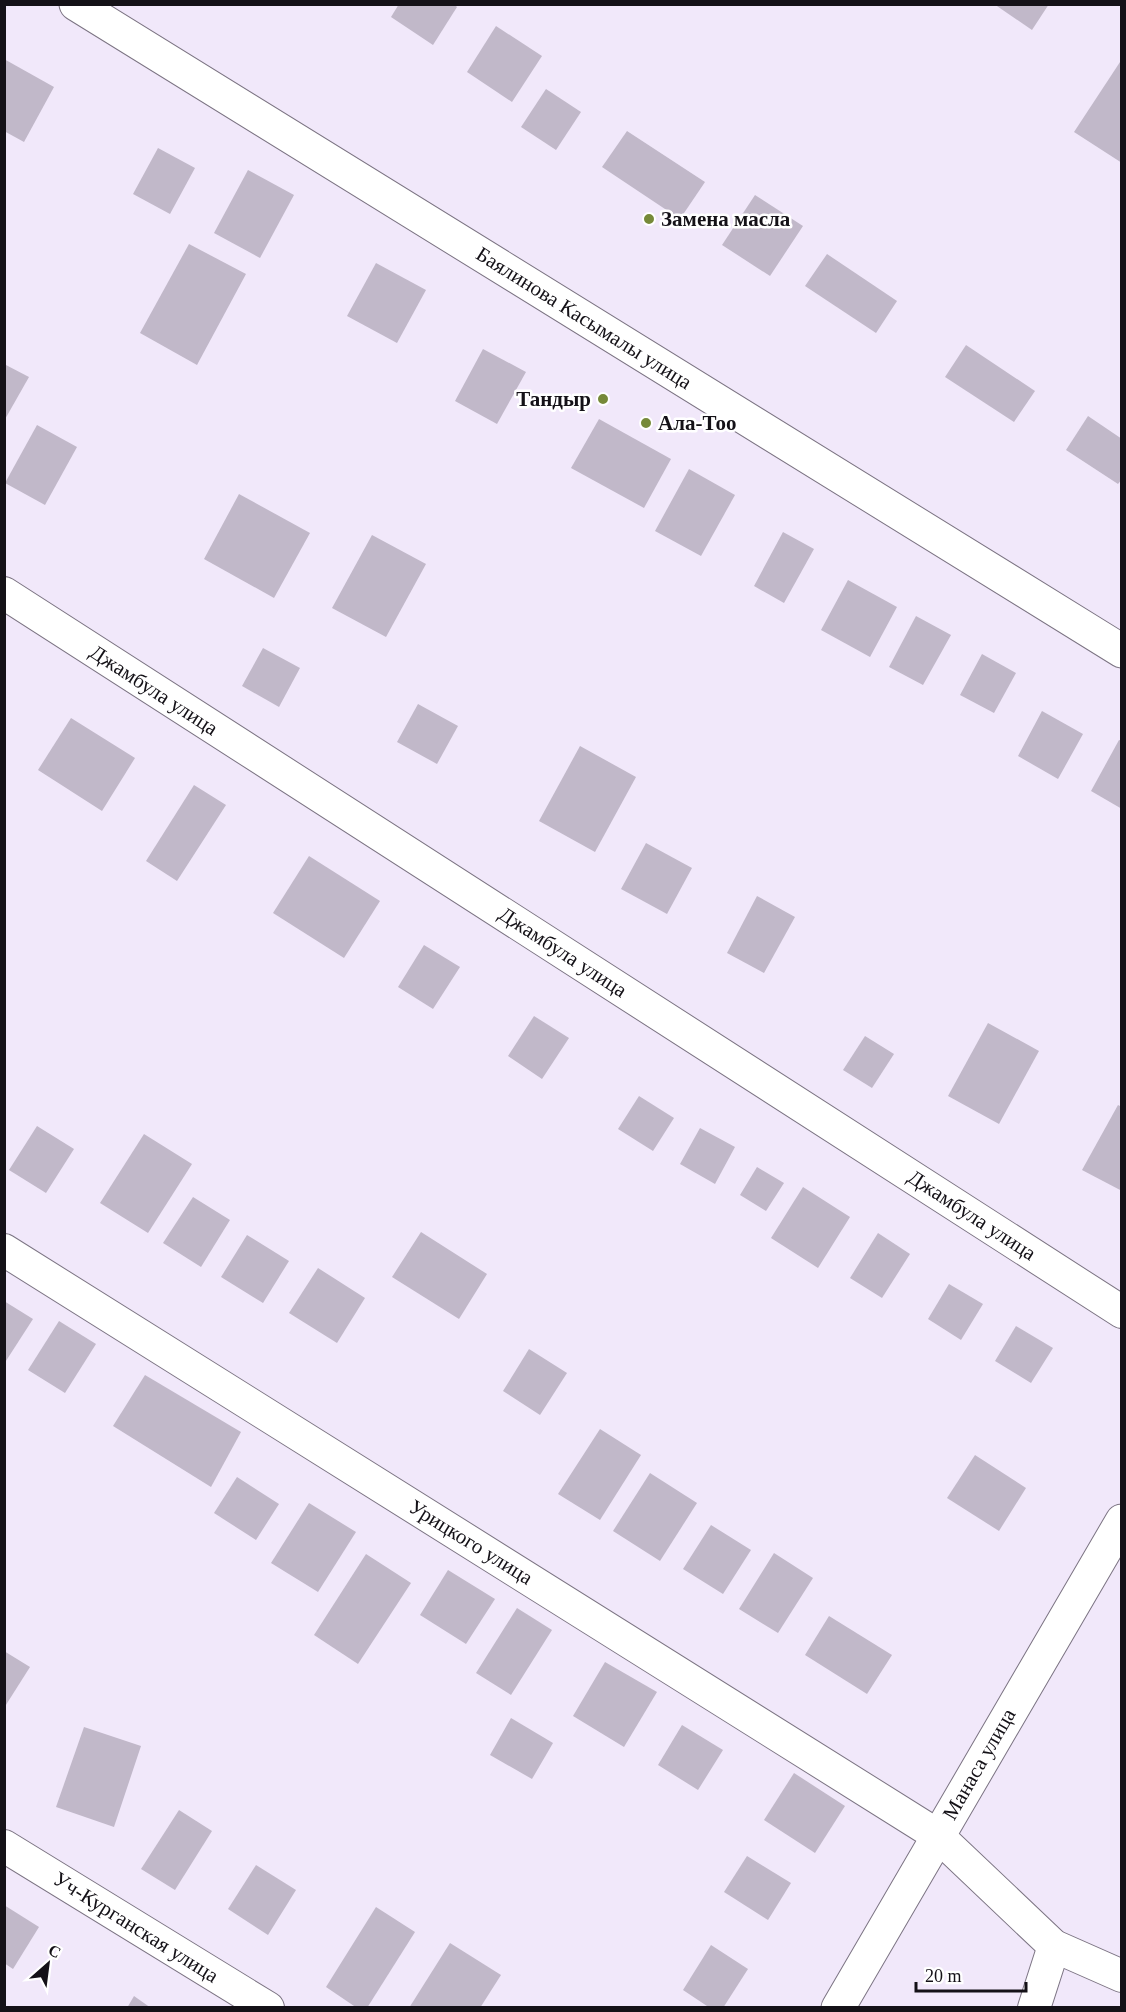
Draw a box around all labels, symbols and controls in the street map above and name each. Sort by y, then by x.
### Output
place label: Замена масла [661,207,791,231]
marker: Замена масла [642,212,656,226]
street label: Баялинова Касымалы улица [472,242,697,395]
place label: Тандыр [516,387,591,411]
marker: Тандыр [596,392,610,406]
place label: Ала-Тоо [658,411,737,435]
marker: Ала-Тоо [639,416,653,430]
street label: Джамбула улица [85,640,223,741]
street label: Джамбула улица [494,902,632,1003]
street label: Джамбула улица [903,1165,1041,1266]
street label: Урицкого улица [405,1494,538,1590]
street label: Манаса улица [937,1703,1021,1824]
street label: Уч-Курганская улица [49,1866,224,1988]
north arrow [18,1934,78,1994]
text: С [46,1941,64,1961]
scale bar [916,1955,1026,1993]
text: 20 m [925,1966,962,1986]

